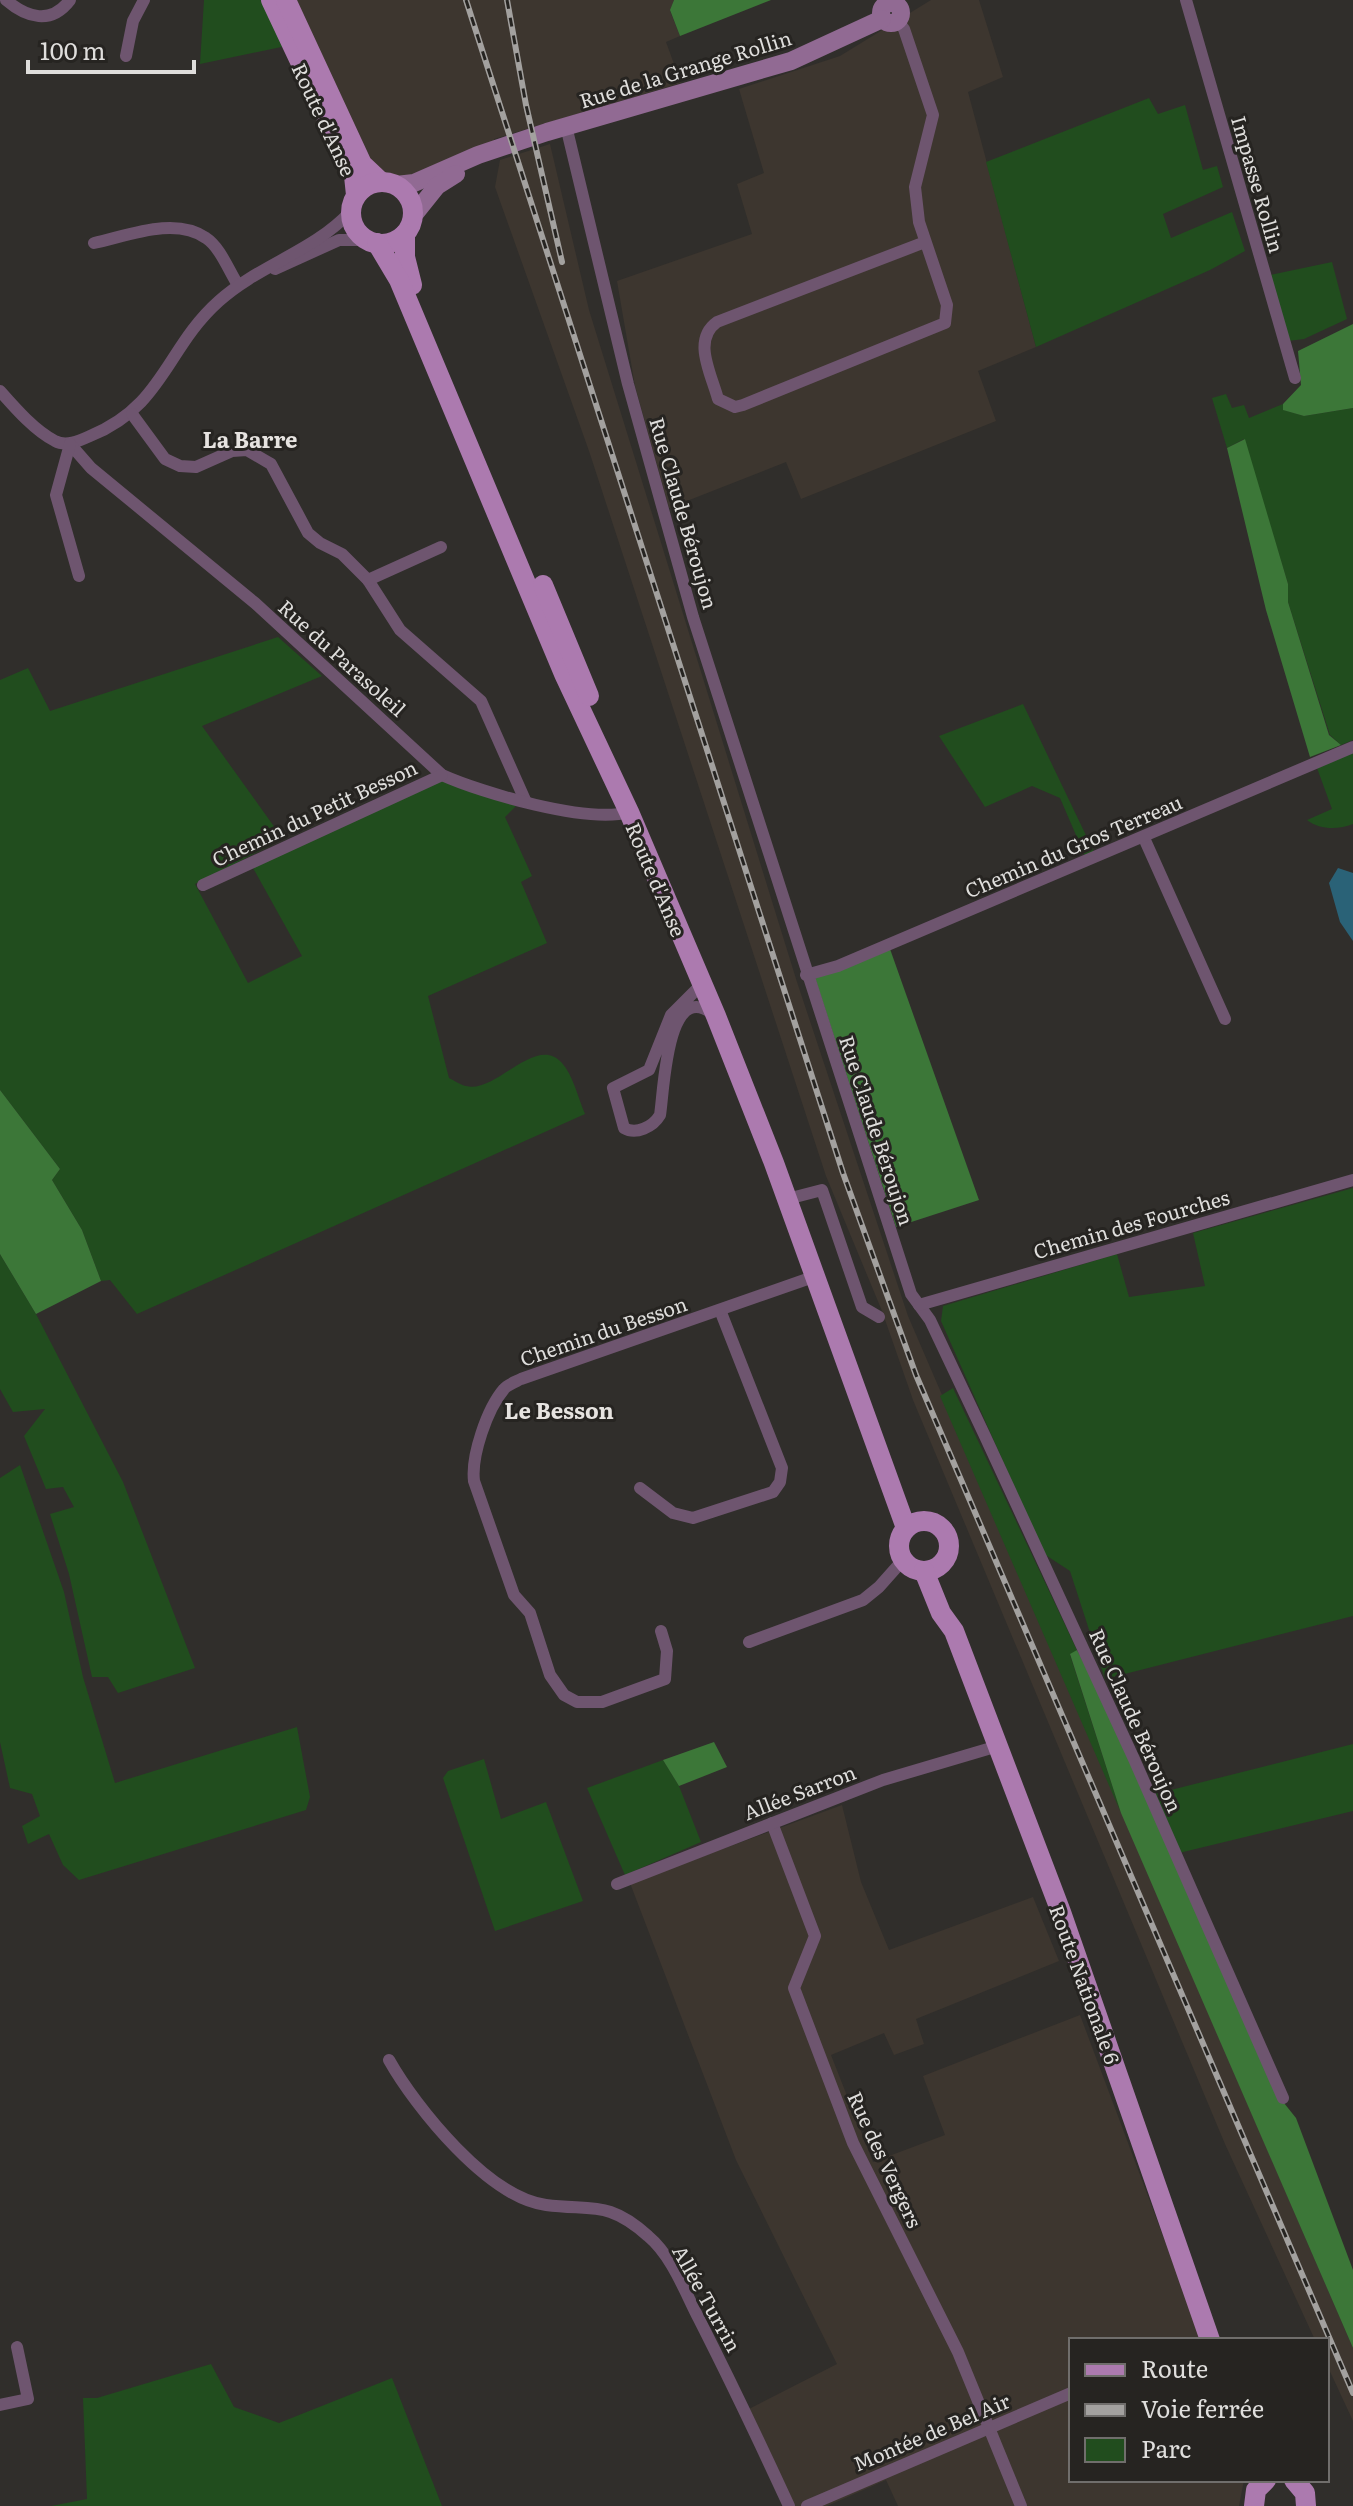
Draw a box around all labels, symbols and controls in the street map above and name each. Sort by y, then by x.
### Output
street label: Rue de la Grange Rollin [575,21,795,115]
scale bar [28,24,194,74]
text: 100 m [40,32,106,67]
street label: Route d'Anse [286,57,364,181]
street label: Impasse Rollin [1225,112,1293,256]
street label: Rue Claude Béroujon [643,414,727,612]
district label: La Barre [202,422,298,455]
street label: Rue du Parasoleil [273,591,414,723]
street label: Chemin du Petit Besson [206,751,422,873]
street label: Chemin du Gros Terreau [960,785,1187,904]
street label: Route d'Anse [619,817,695,941]
street label: Rue Claude Béroujon [833,1031,923,1229]
street label: Chemin des Fourches [1029,1181,1233,1265]
street label: Chemin du Besson [515,1287,691,1373]
district label: Le Besson [504,1393,614,1426]
street label: Rue Claude Béroujon [1083,1623,1191,1817]
street label: Allée Sarron [738,1756,860,1826]
street label: Route Nationale 6 [1043,1900,1129,2068]
street label: Rue des Vergers [841,2086,931,2232]
street label: Allée Turrin [666,2239,750,2357]
legend [1069,2338,1329,2482]
text: Route [1141,2350,1208,2385]
street label: Montée de Bel Air [848,2384,1015,2478]
text: Voie ferrée [1141,2390,1264,2425]
text: Parc [1141,2430,1191,2465]

